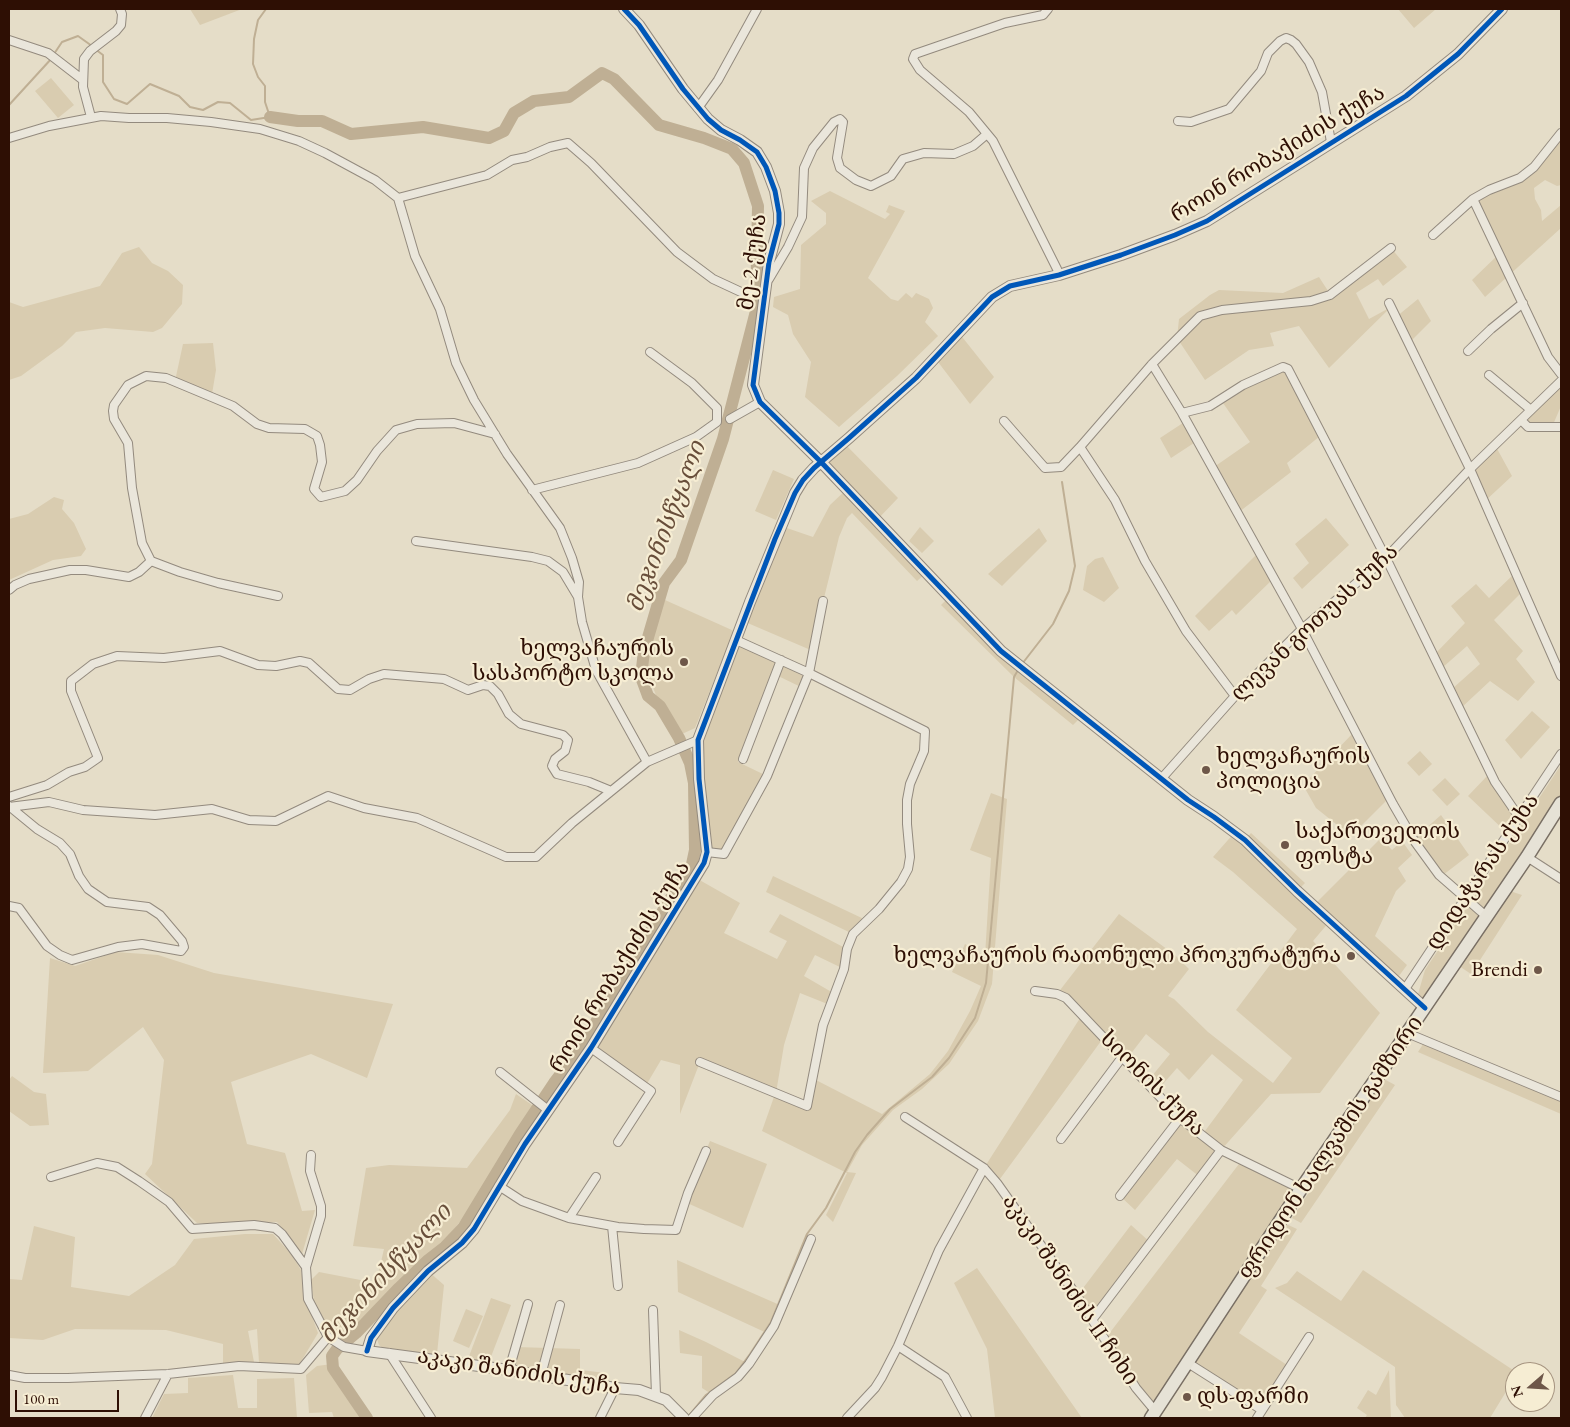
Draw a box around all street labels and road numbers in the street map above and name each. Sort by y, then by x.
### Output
street label: როინ რობაქიძის ქუჩა [1166,80,1390,228]
street label: მე-2 ქუჩა [733,212,773,312]
street label: ლევან გოთუას ქუჩა [1226,539,1404,707]
street label: დიდაჭარას ქუხა [1421,789,1545,955]
street label: როინ რობაქიძის ქუჩა [544,856,696,1078]
street label: ფრიდონ ხალვაშის გამზირი [1233,1011,1429,1285]
street label: სიონის ქუჩა [1094,1026,1210,1142]
street label: აკაკი შანიძის II ჩიხი [996,1189,1144,1391]
street label: აკაკი შანიძის ქუჩა [415,1343,623,1401]

